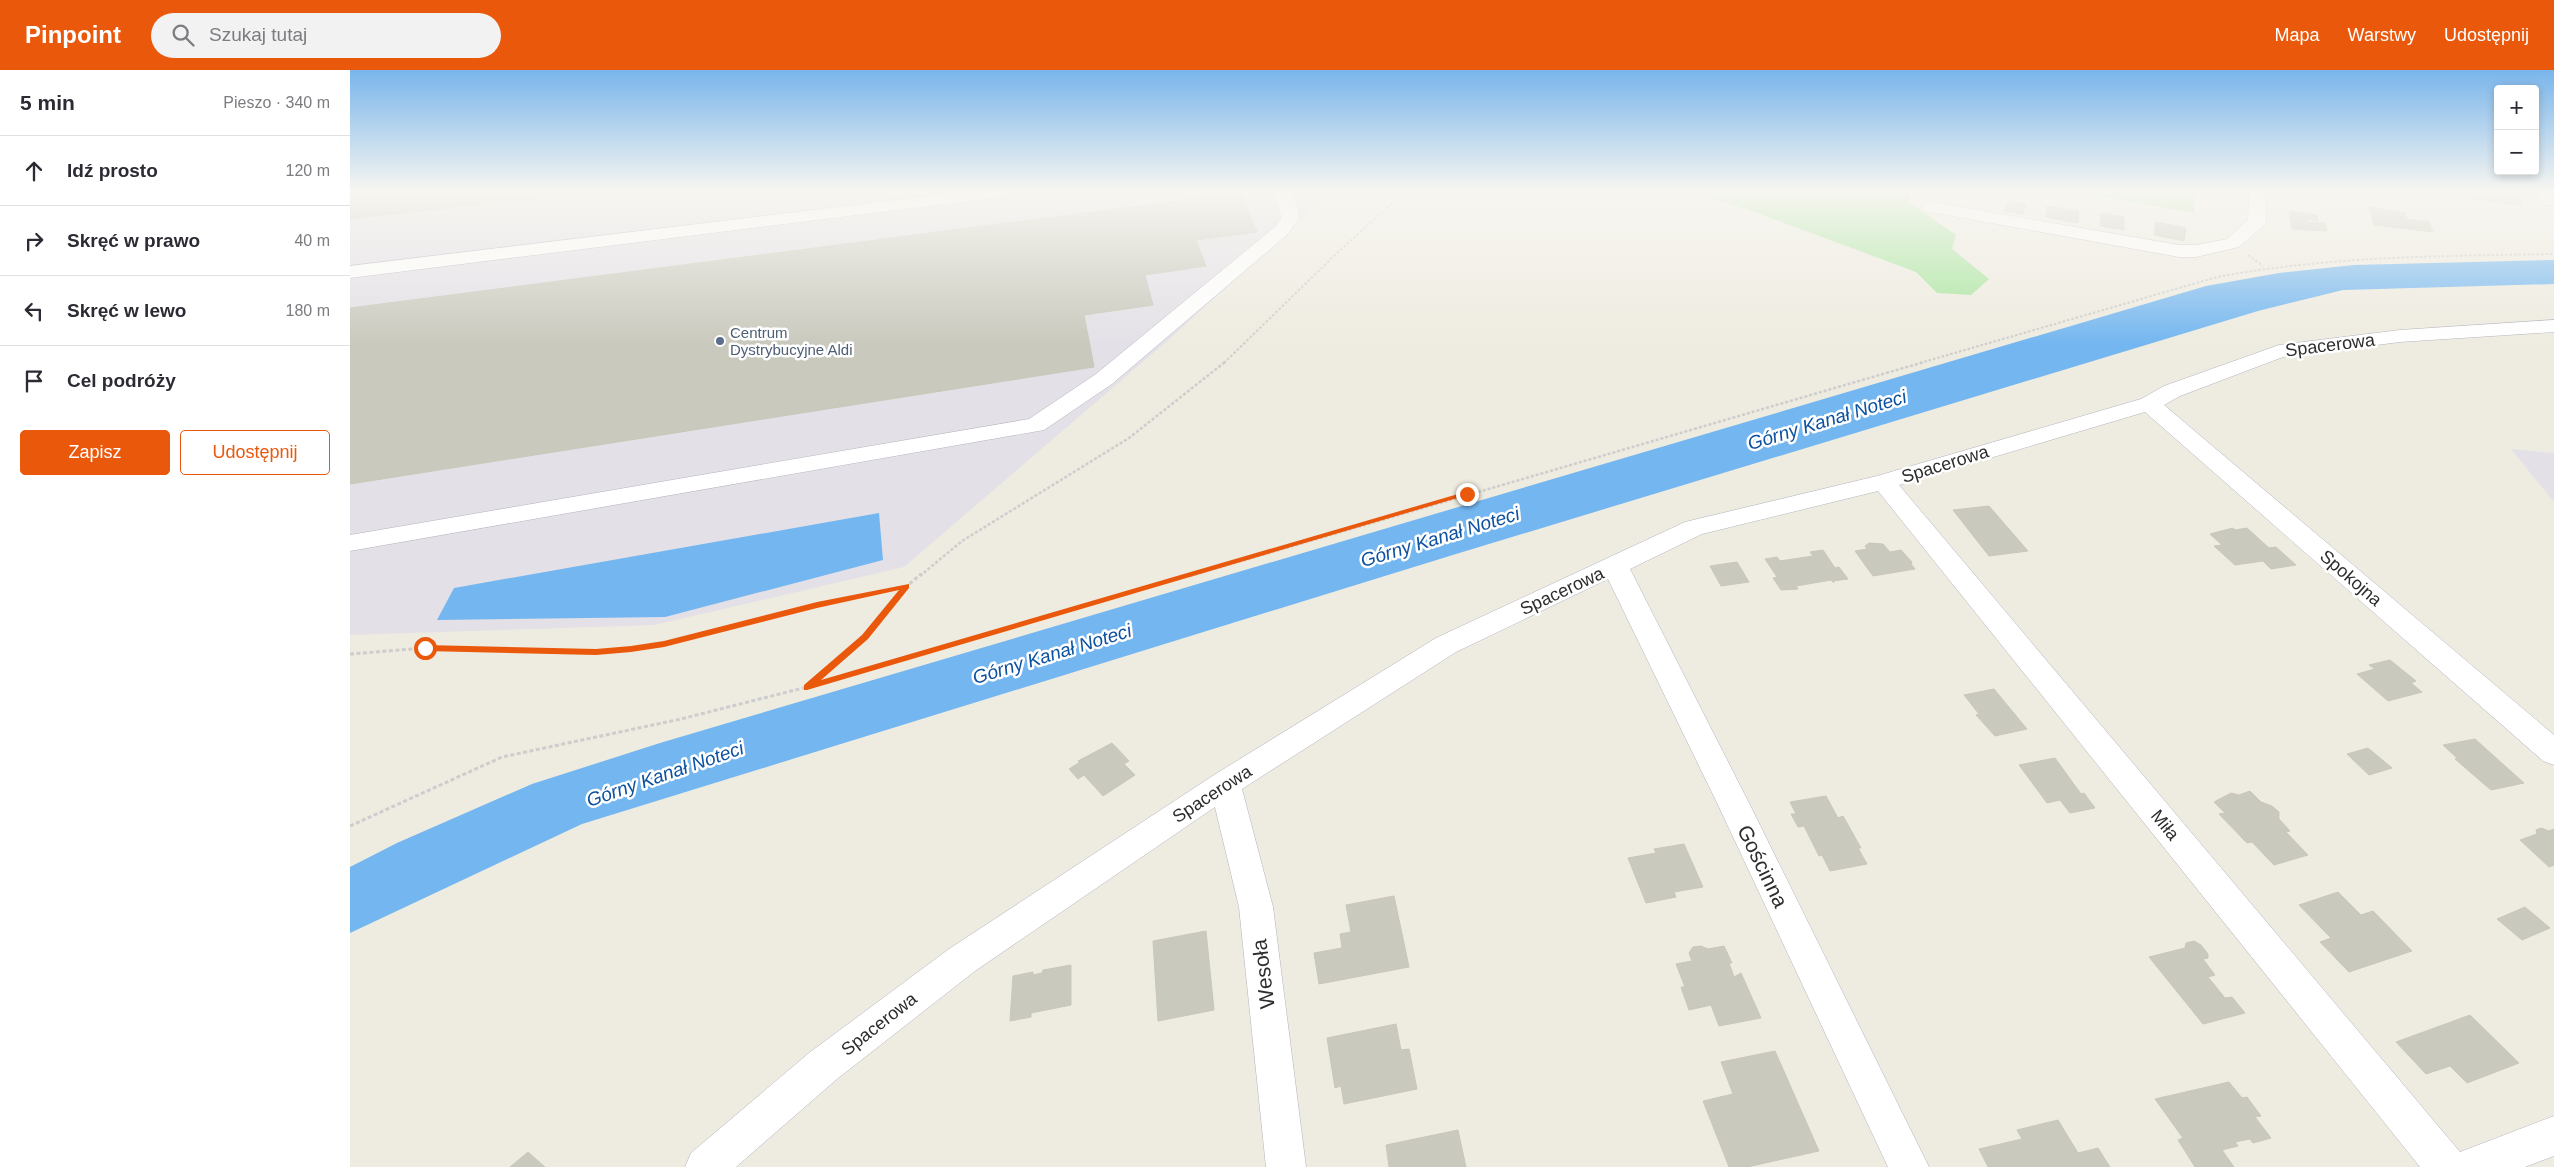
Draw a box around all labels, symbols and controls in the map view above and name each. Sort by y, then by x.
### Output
search box [151,13,501,58]
text: Pinpoint [25,21,121,48]
icon: search [169,21,197,49]
text: Szukaj tutaj [209,24,307,45]
text: Mapa [2275,25,2320,45]
text: Warstwy [2348,25,2416,45]
text: Udostępnij [2444,25,2529,45]
map controls [2494,85,2539,175]
button: + [2494,85,2539,130]
text: 5 min [20,91,75,114]
text: Pieszo · 340 m [223,94,330,111]
button: − [2494,130,2539,175]
icon: ahead [20,157,48,185]
text: Idź prosto [67,160,158,181]
text: 120 m [286,162,330,179]
icon: right [20,227,48,255]
text: Skręć w prawo [67,230,200,251]
text: 40 m [294,232,330,249]
icon: left [20,297,48,325]
text: Skręć w lewo [67,300,186,321]
text: 180 m [286,302,330,319]
place label: Centrum Dystrybucyjne Aldi [730,324,853,358]
street label: Spacerowa [2284,329,2377,360]
marker: Centrum Dystrybucyjne Aldi [714,335,726,347]
icon: arrive [20,367,48,395]
text: Cel podróży [67,370,176,391]
water label: Górny Kanał Noteci [1745,386,1910,454]
button: Zapisz [20,430,170,475]
button: Udostępnij [180,430,330,475]
street label: Spacerowa [1899,441,1992,487]
route end [1456,483,1479,506]
water label: Górny Kanał Noteci [1358,503,1523,571]
street label: Spokojna [2316,546,2387,611]
street label: Spacerowa [1517,562,1608,619]
water label: Górny Kanał Noteci [970,620,1135,688]
route start [414,637,437,660]
water label: Górny Kanał Noteci [584,737,747,811]
street label: Spacerowa [1169,761,1256,827]
street label: Miła [2147,806,2184,845]
street label: Gościnna [1733,821,1793,911]
street label: Wesoła [1247,938,1279,1010]
street label: Spacerowa [837,988,921,1060]

